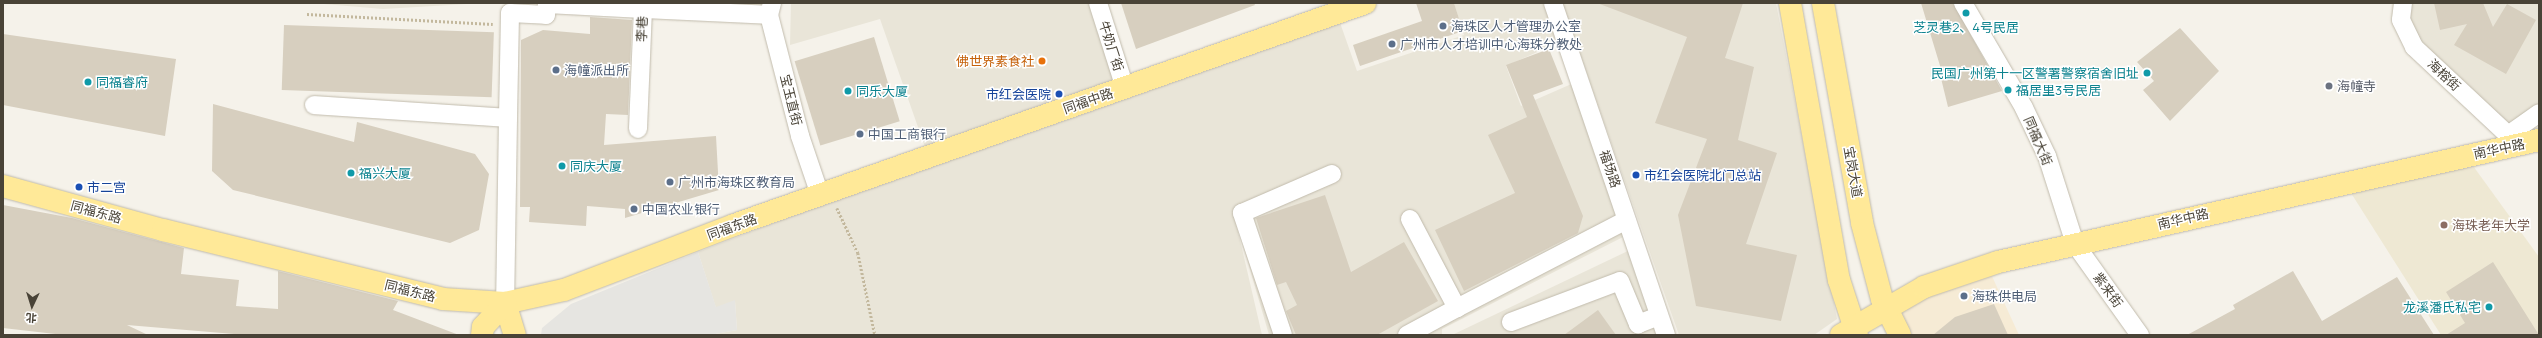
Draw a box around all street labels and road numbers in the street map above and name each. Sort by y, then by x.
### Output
street label: 李巷 [634,16,650,42]
street label: 牛奶厂街 [1096,19,1126,73]
street label: 海榕街 [2424,56,2464,94]
street label: 宝玉直街 [777,73,805,127]
street label: 同福中路 [1061,85,1115,117]
street label: 同福大街 [2021,114,2055,168]
street label: 南华中路 [2472,136,2526,162]
street label: 宝岗大道 [1841,145,1865,199]
street label: 福场路 [1596,148,1624,190]
street label: 同福东路 [69,198,123,226]
street label: 南华中路 [2156,206,2210,232]
street label: 同福东路 [705,211,759,243]
street label: 紫来街 [2090,270,2126,310]
street label: 同福东路 [383,277,437,305]

